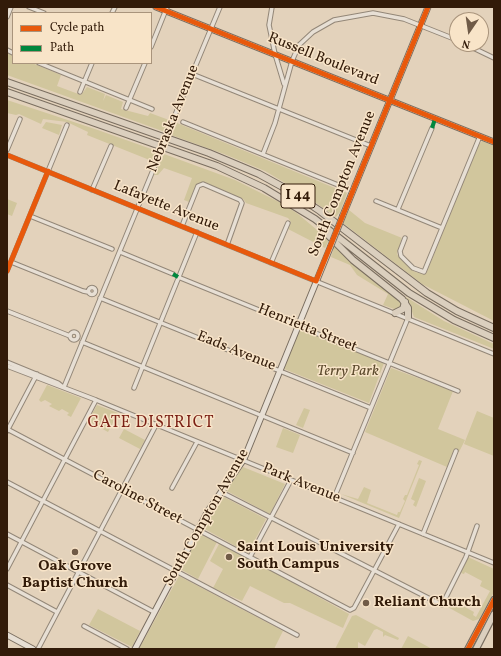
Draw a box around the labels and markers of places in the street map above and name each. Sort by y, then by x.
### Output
place label: Saint Louis University South Campus [237,539,394,574]
marker: Oak Grove Baptist Church [70,547,80,557]
marker: Saint Louis University South Campus [224,552,234,562]
place label: Oak Grove Baptist Church [22,558,128,593]
place label: Reliant Church [374,594,481,612]
marker: Reliant Church [361,598,371,608]

